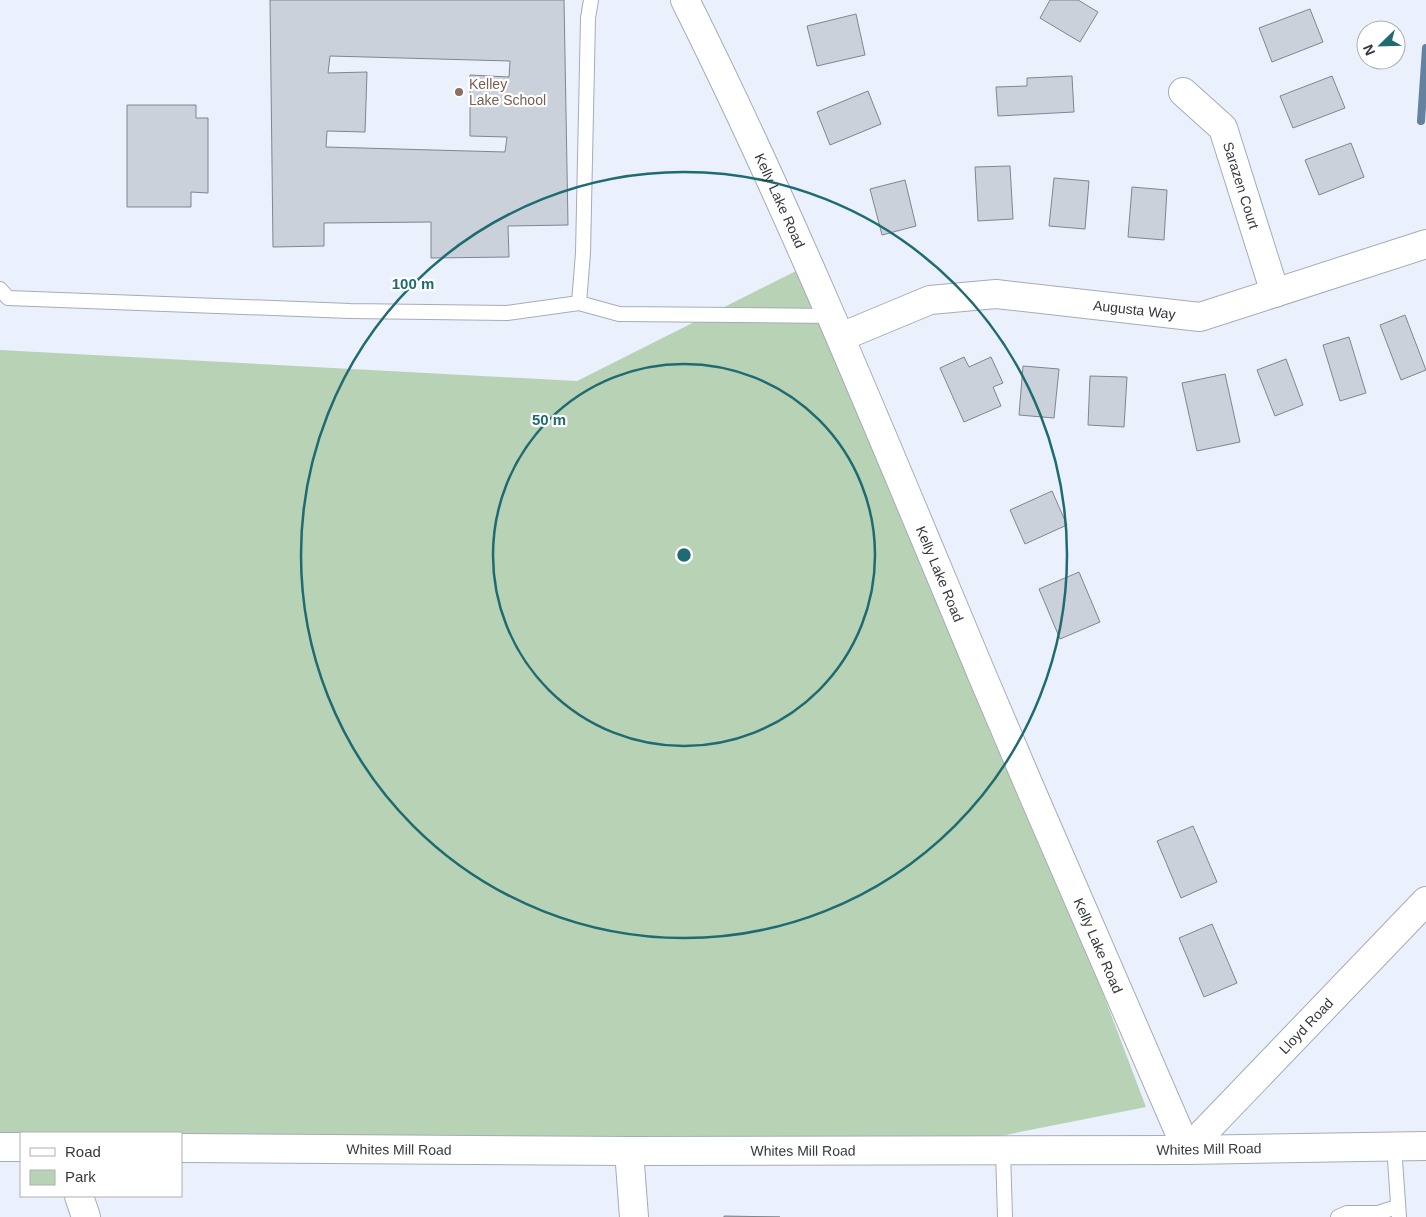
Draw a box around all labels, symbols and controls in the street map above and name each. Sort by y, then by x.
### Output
north arrow [1356,20,1406,70]
text: N [1360,42,1378,58]
place label: Kelley Lake School [469,76,546,108]
marker: Kelley Lake School [453,86,465,98]
street label: Sarazen Court [1220,140,1262,231]
street label: Kelly Lake Road [752,151,808,250]
text: 100 m [392,275,434,292]
street label: Augusta Way [1092,297,1177,322]
text: 50 m [532,411,566,428]
street label: Kelly Lake Road [913,524,967,624]
centre of rings [675,546,693,564]
street label: Kelly Lake Road [1071,895,1126,996]
street label: Lloyd Road [1276,995,1336,1057]
legend [20,1132,182,1197]
street label: Whites Mill Road [1156,1140,1262,1158]
street label: Whites Mill Road [346,1141,452,1158]
text: Road [65,1143,101,1160]
street label: Whites Mill Road [750,1143,856,1159]
text: Park [65,1168,96,1185]

